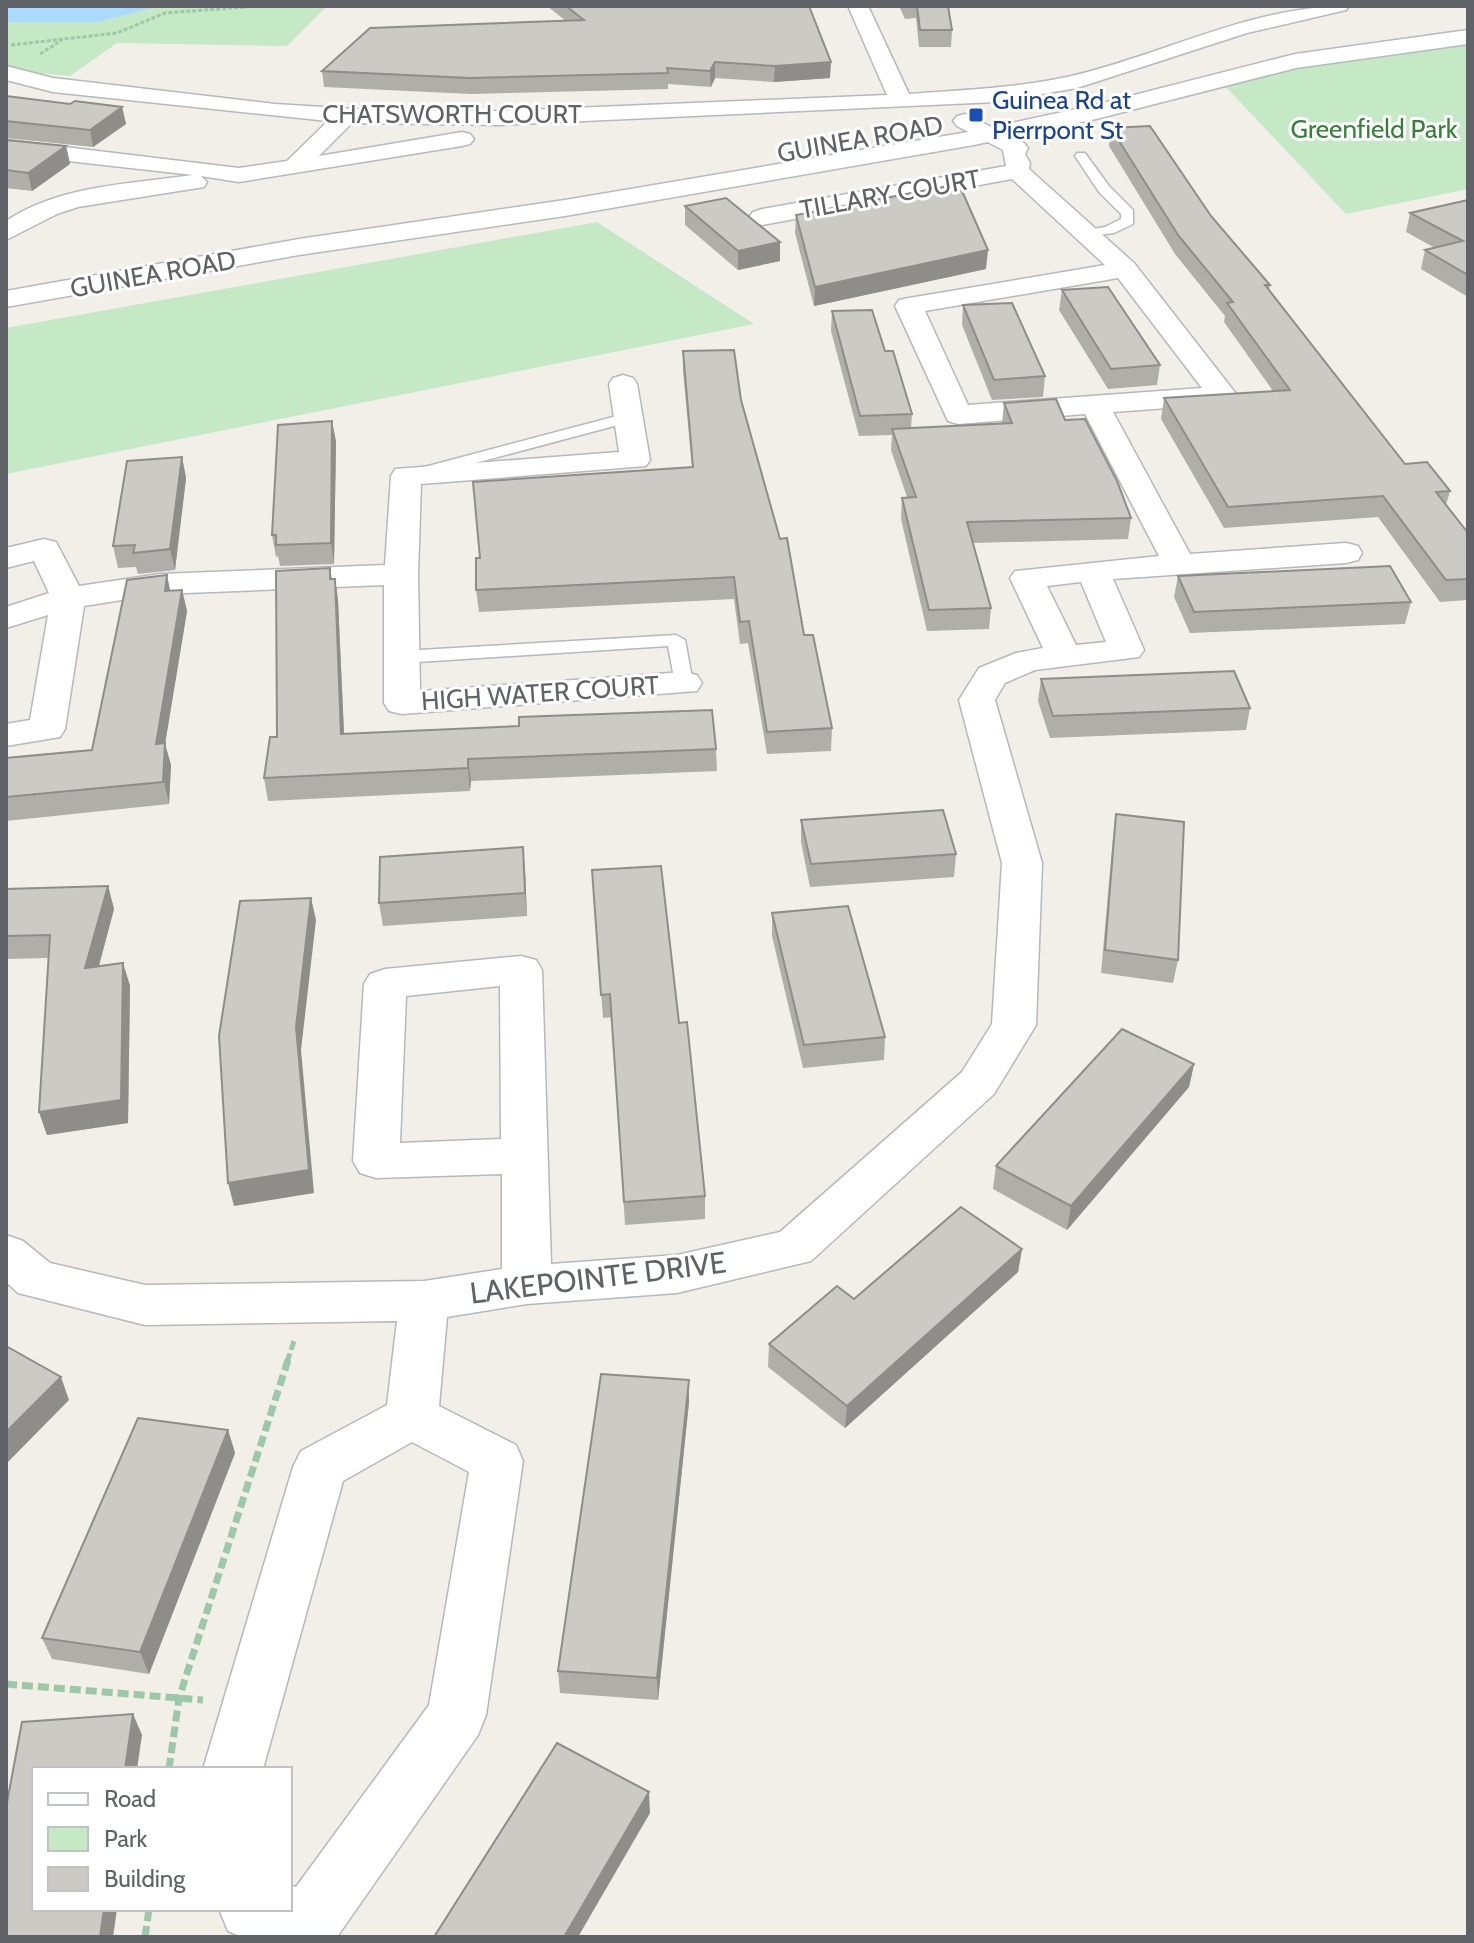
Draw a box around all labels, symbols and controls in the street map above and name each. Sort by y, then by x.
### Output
place label: Guinea Rd at Pierrpont St [992,84,1131,146]
street label: CHATSWORTH COURT [322,98,582,130]
marker: Guinea Rd at Pierrpont St [967,106,985,124]
street label: GUINEA ROAD [775,109,945,169]
park label: Greenfield Park [1291,113,1458,145]
street label: TILLARY COURT [797,162,983,226]
street label: GUINEA ROAD [68,244,238,304]
street label: HIGH WATER COURT [420,669,660,717]
street label: LAKEPOINTE DRIVE [468,1243,728,1312]
legend [32,1767,292,1911]
text: Road [104,1784,156,1813]
text: Park [104,1824,147,1853]
text: Building [104,1864,186,1893]

